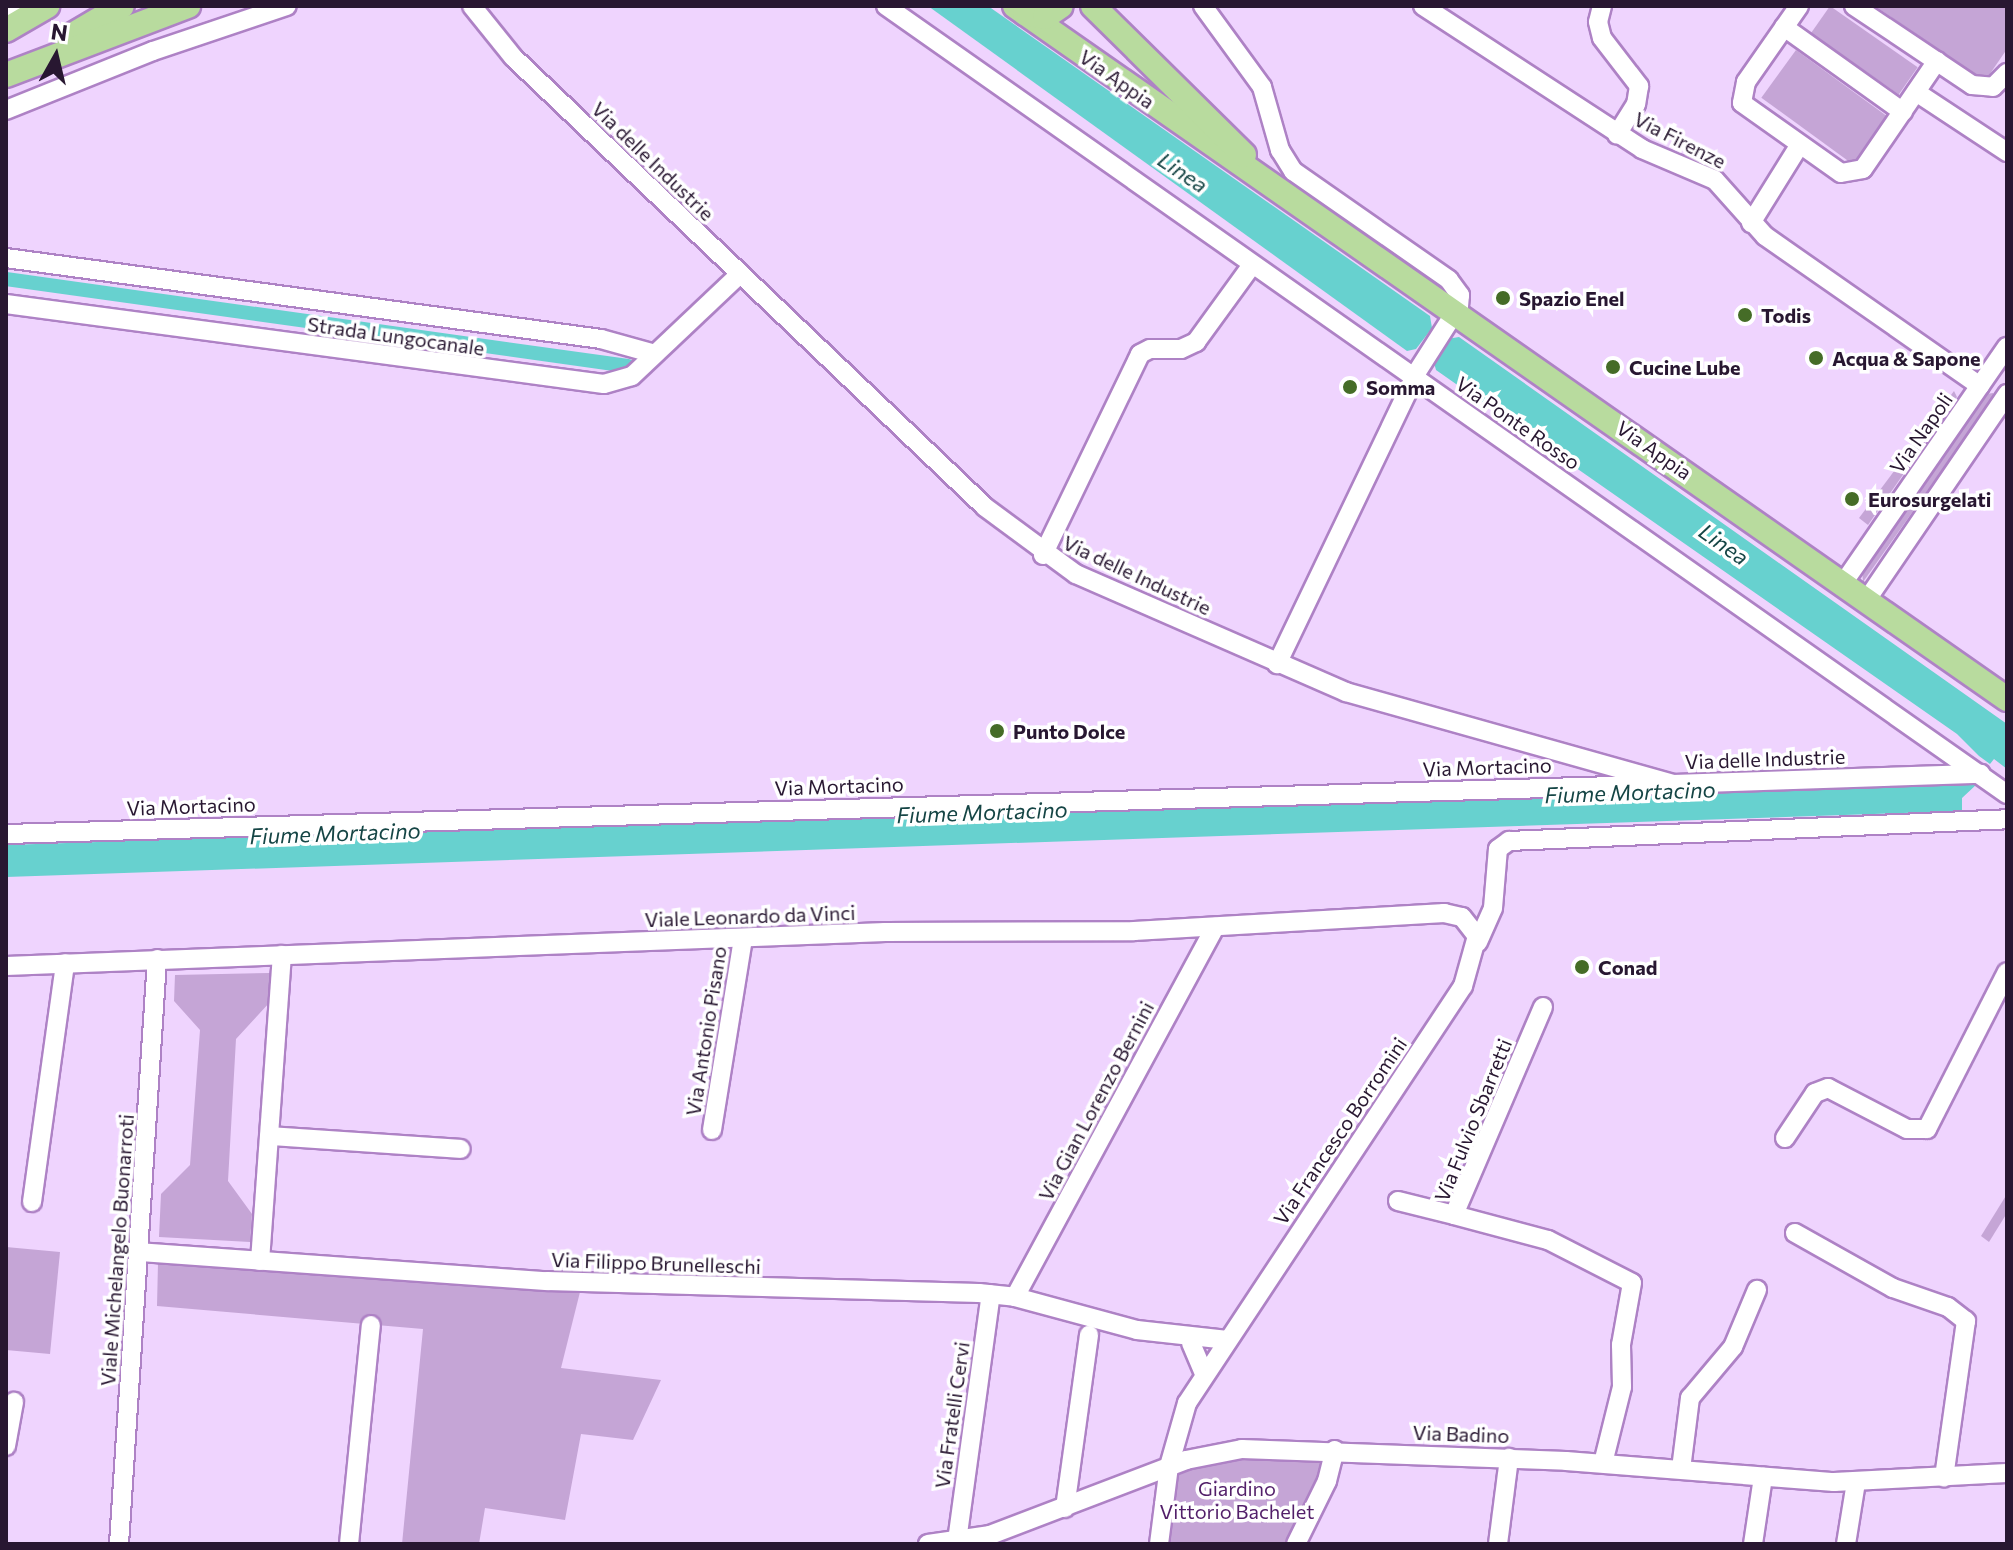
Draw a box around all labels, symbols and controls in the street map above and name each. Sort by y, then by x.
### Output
north arrow [16,16,96,96]
text: N [49,17,69,46]
street label: Via Appia [1075,44,1159,114]
street label: Via delle Industrie [587,97,719,225]
street label: Via Firenze [1630,107,1730,173]
water label: Linea [1153,146,1213,198]
place label: Spazio Enel [1519,286,1625,310]
marker: Spazio Enel [1494,289,1512,307]
place label: Todis [1761,303,1811,327]
marker: Todis [1736,306,1754,324]
street label: Strada Lungocanale [306,312,486,360]
place label: Acqua & Sapone [1832,346,1981,370]
marker: Acqua & Sapone [1807,349,1825,367]
place label: Cucine Lube [1629,355,1741,379]
marker: Cucine Lube [1604,358,1622,376]
street label: Via Ponte Rosso [1451,371,1585,475]
place label: Somma [1366,375,1435,399]
marker: Somma [1341,378,1359,396]
street label: Via Napoli [1885,388,1957,478]
street label: Via Appia [1612,415,1696,485]
place label: Eurosurgelati [1868,487,1991,511]
marker: Eurosurgelati [1843,490,1861,508]
water label: Linea [1694,518,1754,570]
street label: Via delle Industrie [1059,530,1215,620]
place label: Punto Dolce [1013,719,1125,743]
marker: Punto Dolce [988,722,1006,740]
street label: Via delle Industrie [1684,744,1846,774]
street label: Via Mortacino [1422,753,1552,781]
street label: Via Mortacino [774,772,904,800]
water label: Fiume Mortacino [1544,776,1716,808]
street label: Via Mortacino [126,792,256,820]
water label: Fiume Mortacino [896,796,1068,828]
water label: Fiume Mortacino [249,817,421,849]
street label: Viale Leonardo da Vinci [644,900,856,932]
street label: Via Antonio Pisano [681,944,731,1118]
place label: Conad [1598,955,1657,979]
marker: Conad [1573,958,1591,976]
street label: Via Gian Lorenzo Bernini [1033,997,1159,1205]
street label: Via Francesco Borromini [1268,1033,1412,1229]
street label: Via Fulvio Sbarretti [1429,1035,1517,1205]
street label: Viale Michelangelo Buonarroti [96,1113,138,1387]
street label: Via Filippo Brunelleschi [551,1247,761,1279]
street label: Via Fratelli Cervi [930,1340,974,1490]
street label: Via Badino [1412,1420,1510,1448]
park label: Giardino Vittorio Bachelet [1160,1477,1314,1524]

